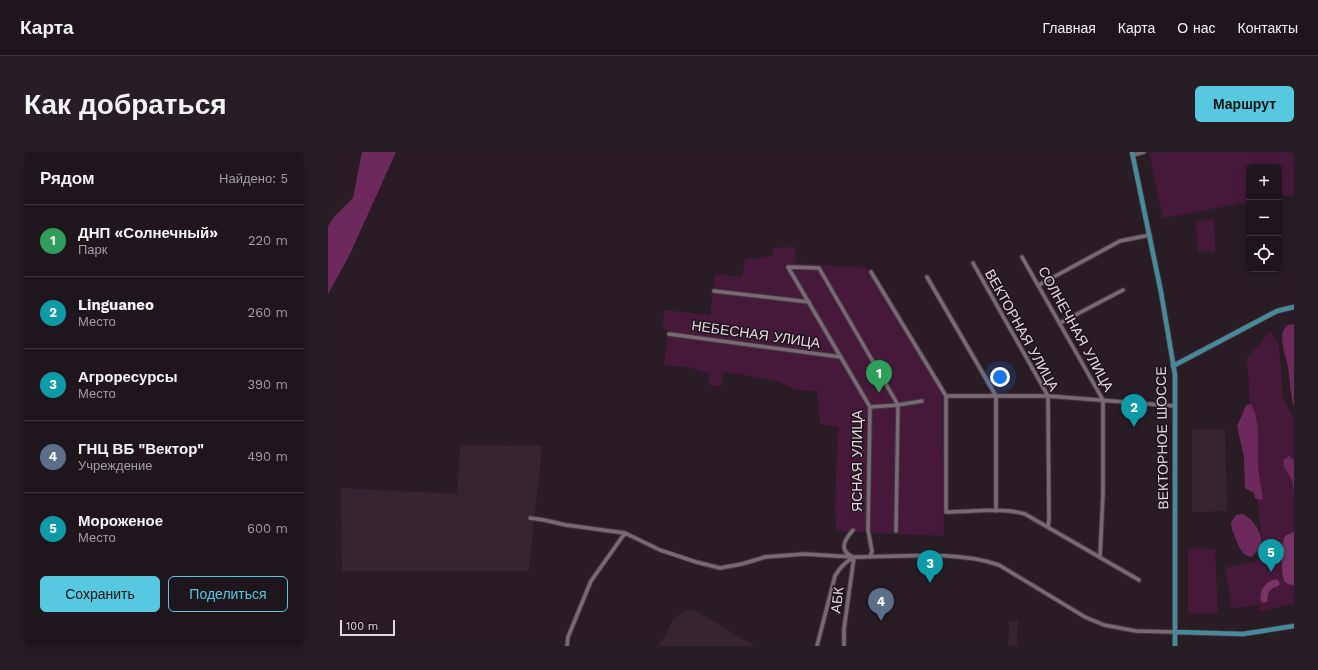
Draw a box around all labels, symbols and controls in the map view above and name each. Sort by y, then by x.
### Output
text: Карта [20,16,74,39]
text: Главная [1043,20,1096,36]
text: Карта [1118,20,1155,36]
text: О нас [1177,20,1216,36]
text: Контакты [1238,20,1298,36]
button: Маршрут [1195,86,1294,122]
text: Как добраться [24,88,227,121]
map controls [1246,164,1282,272]
button: + [1246,164,1282,200]
text: Рядом [40,168,95,188]
text: Найдено: 5 [219,171,288,186]
button: − [1246,200,1282,236]
text: ДНП «Солнечный» [78,224,218,242]
text: 1 [50,233,56,248]
text: 220 m [248,233,288,248]
button: locate [1246,236,1282,272]
text: Парк [78,242,108,257]
street label: СОЛНЕЧНАЯ УЛИЦА [1035,264,1117,395]
street label: ВЕКТОРНАЯ УЛИЦА [982,266,1062,394]
text: Linguaneo [78,296,154,314]
text: 2 [49,305,57,320]
text: 260 m [248,305,288,320]
text: Место [78,314,116,329]
street label: НЕБЕСНАЯ УЛИЦА [691,317,822,351]
pin: 1 [866,360,892,393]
street label: ВЕКТОРНОЕ ШОССЕ [1153,366,1171,510]
your location [990,367,1010,387]
text: Агроресурсы [78,368,178,386]
text: 3 [49,377,57,392]
text: 390 m [247,377,288,392]
text: Место [78,386,116,401]
pin: 2 [1121,394,1147,427]
street label: ЯСНАЯ УЛИЦА [849,409,865,512]
text: ГНЦ ВБ "Вектор" [78,440,204,458]
text: 4 [49,449,57,464]
text: 490 m [247,449,288,464]
text: Учреждение [78,458,153,473]
text: Мороженое [78,512,163,530]
text: 5 [49,521,57,536]
text: 600 m [247,521,288,536]
text: Место [78,530,116,545]
pin: 5 [1258,539,1284,572]
pin: 3 [917,550,943,583]
button: Сохранить [40,576,160,612]
button: Поделиться [168,576,288,612]
street label: АБК [827,585,847,614]
pin: 4 [868,588,894,621]
scale bar [340,618,395,637]
text: 100 m [346,620,378,633]

